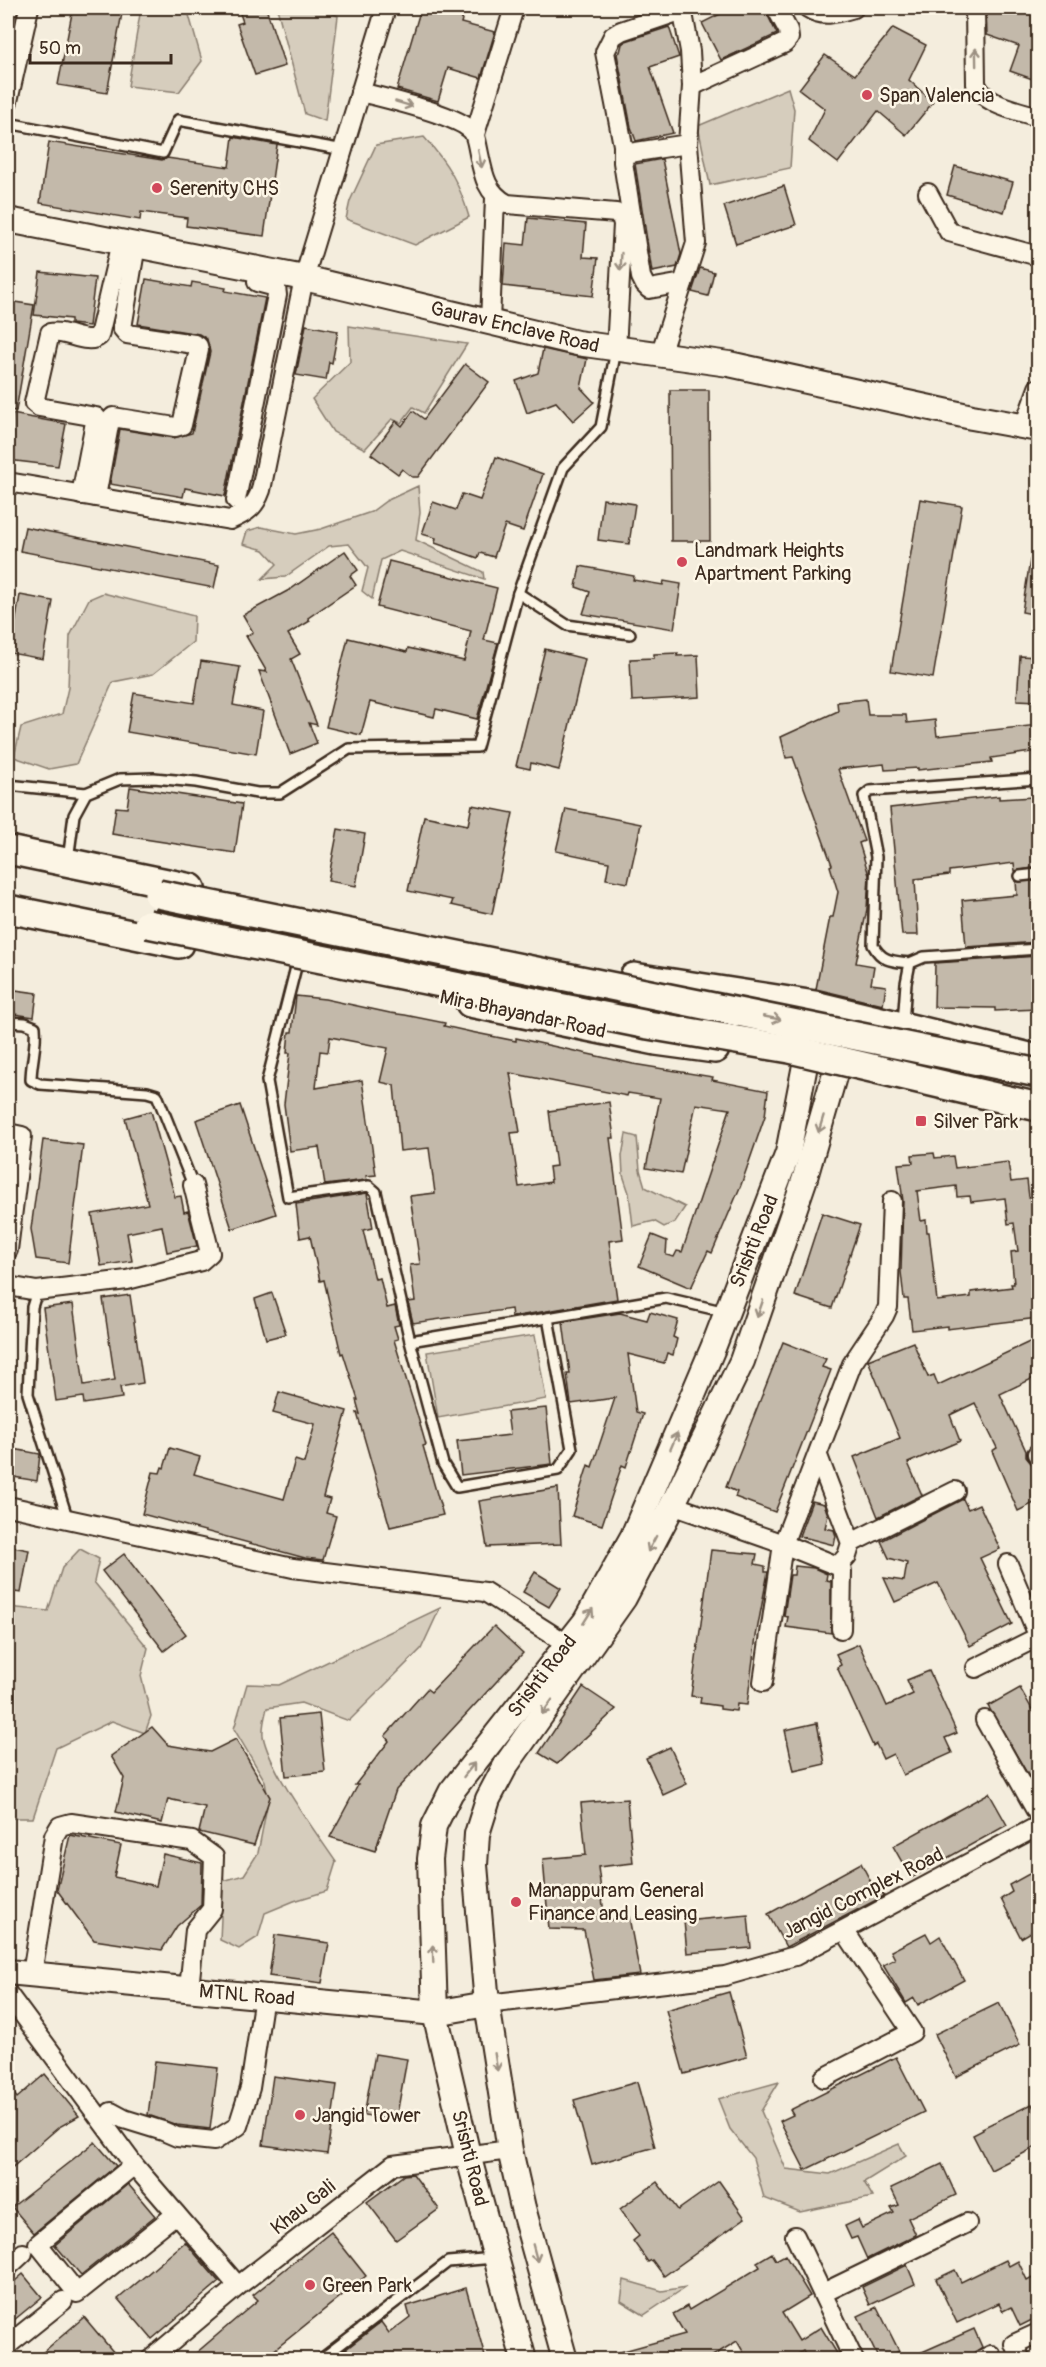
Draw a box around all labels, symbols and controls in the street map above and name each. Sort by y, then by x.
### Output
scale bar [30,27,171,65]
text: 50 m [39,37,81,60]
one-way arrow [970,47,982,67]
place label: Span Valencia [879,83,994,108]
marker: Span Valencia [860,88,874,102]
one-way arrow [394,99,413,110]
one-way arrow [475,149,486,169]
place label: Serenity CHS [169,176,279,201]
marker: Serenity CHS [150,181,164,195]
one-way arrow [615,251,626,271]
street label: Gaurav Enclave Road [428,295,602,359]
place label: Landmark Heights Apartment Parking [694,538,851,586]
marker: Landmark Heights Apartment Parking [675,555,689,569]
street label: Mira Bhayandar Road [438,984,608,1044]
one-way arrow [761,1013,781,1024]
place label: Silver Park [933,1109,1019,1134]
marker: Silver Park [914,1114,928,1128]
one-way arrow [815,1115,826,1134]
street label: Srishti Road [724,1191,784,1291]
one-way arrow [753,1300,764,1318]
one-way arrow [669,1432,680,1450]
one-way arrow [646,1534,657,1552]
one-way arrow [583,1608,595,1625]
street label: Srishti Road [502,1630,582,1722]
one-way arrow [541,1699,553,1715]
one-way arrow [462,1762,475,1778]
street label: Jangid Complex Road [778,1842,948,1944]
place label: Manappuram General Finance and Leasing [528,1878,704,1926]
marker: Manappuram General Finance and Leasing [509,1895,523,1909]
one-way arrow [428,1945,439,1965]
street label: MTNL Road [198,1978,296,2012]
one-way arrow [491,2051,502,2071]
place label: Jangid Tower [312,2103,421,2128]
street label: Srishti Road [446,2107,494,2209]
marker: Jangid Tower [293,2108,307,2122]
street label: Khau Gali [266,2174,340,2240]
one-way arrow [530,2243,541,2262]
place label: Green Park [322,2273,413,2298]
marker: Green Park [303,2278,317,2292]

